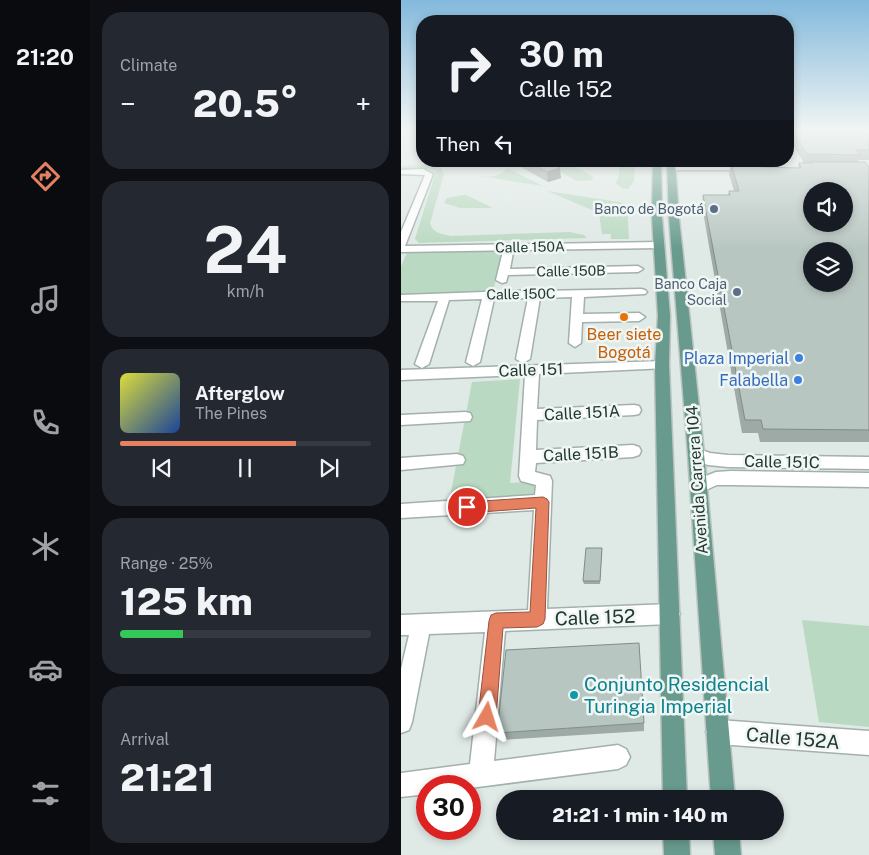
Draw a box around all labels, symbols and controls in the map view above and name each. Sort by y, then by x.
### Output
text: 30 m [519,34,604,75]
icon: right [436,35,501,100]
text: 21:20 [16,44,74,70]
text: Climate [120,56,177,75]
text: Calle 152 [519,76,612,102]
text: 20.5° [193,81,298,126]
text: − [120,87,136,120]
text: + [355,87,371,120]
icon: left [490,130,518,158]
text: Then [436,133,480,155]
icon: directions [28,159,63,194]
map controls [803,182,853,292]
button: sound [803,182,853,232]
place label: Banco de Bogotá [594,201,704,217]
marker: Banco de Bogotá [708,203,720,215]
text: 24 [204,211,287,288]
street label: Calle 150A [495,238,565,256]
button: layers [803,242,853,292]
street label: Calle 150B [536,262,606,280]
place label: Banco Caja Social [654,276,727,308]
icon: music [28,282,63,317]
text: km/h [227,282,264,301]
street label: Calle 150C [486,285,556,303]
marker: Banco Caja Social [731,286,743,298]
marker: Beer siete Bogotá [618,311,630,323]
place label: Beer siete Bogotá [587,325,661,362]
place label: Plaza Imperial [684,349,789,368]
marker: Plaza Imperial [793,352,805,364]
street label: Calle 151 [498,359,564,381]
place label: Falabella [719,371,788,390]
marker: Falabella [792,374,804,386]
text: Afterglow [195,382,285,404]
street label: Calle 151A [543,402,621,424]
text: The Pines [195,404,267,423]
icon: phone [28,405,63,440]
street label: Avenida Carrera 104 [682,405,712,555]
street label: Calle 151B [543,443,619,465]
street label: Calle 151C [744,452,820,472]
icon: previous [148,454,176,482]
icon: pause [231,454,259,482]
icon: next [315,454,343,482]
pin [446,486,488,528]
icon: arrive [453,493,481,521]
icon: climate [28,529,63,564]
text: Range · 25% [120,554,213,573]
text: 125 km [120,579,253,624]
street label: Calle 152 [554,605,636,629]
icon: car [28,652,63,687]
place label: Conjunto Residencial Turingia Imperial [584,673,770,717]
marker: Conjunto Residencial Turingia Imperial [568,689,580,701]
position arrow [460,690,512,742]
street label: Calle 152A [745,723,841,753]
text: Arrival [120,730,169,749]
text: 21:21 [120,755,215,800]
speed limit sign: 30 [416,775,481,840]
icon: filters [28,776,63,811]
text: 21:21 · 1 min · 140 m [552,804,728,826]

